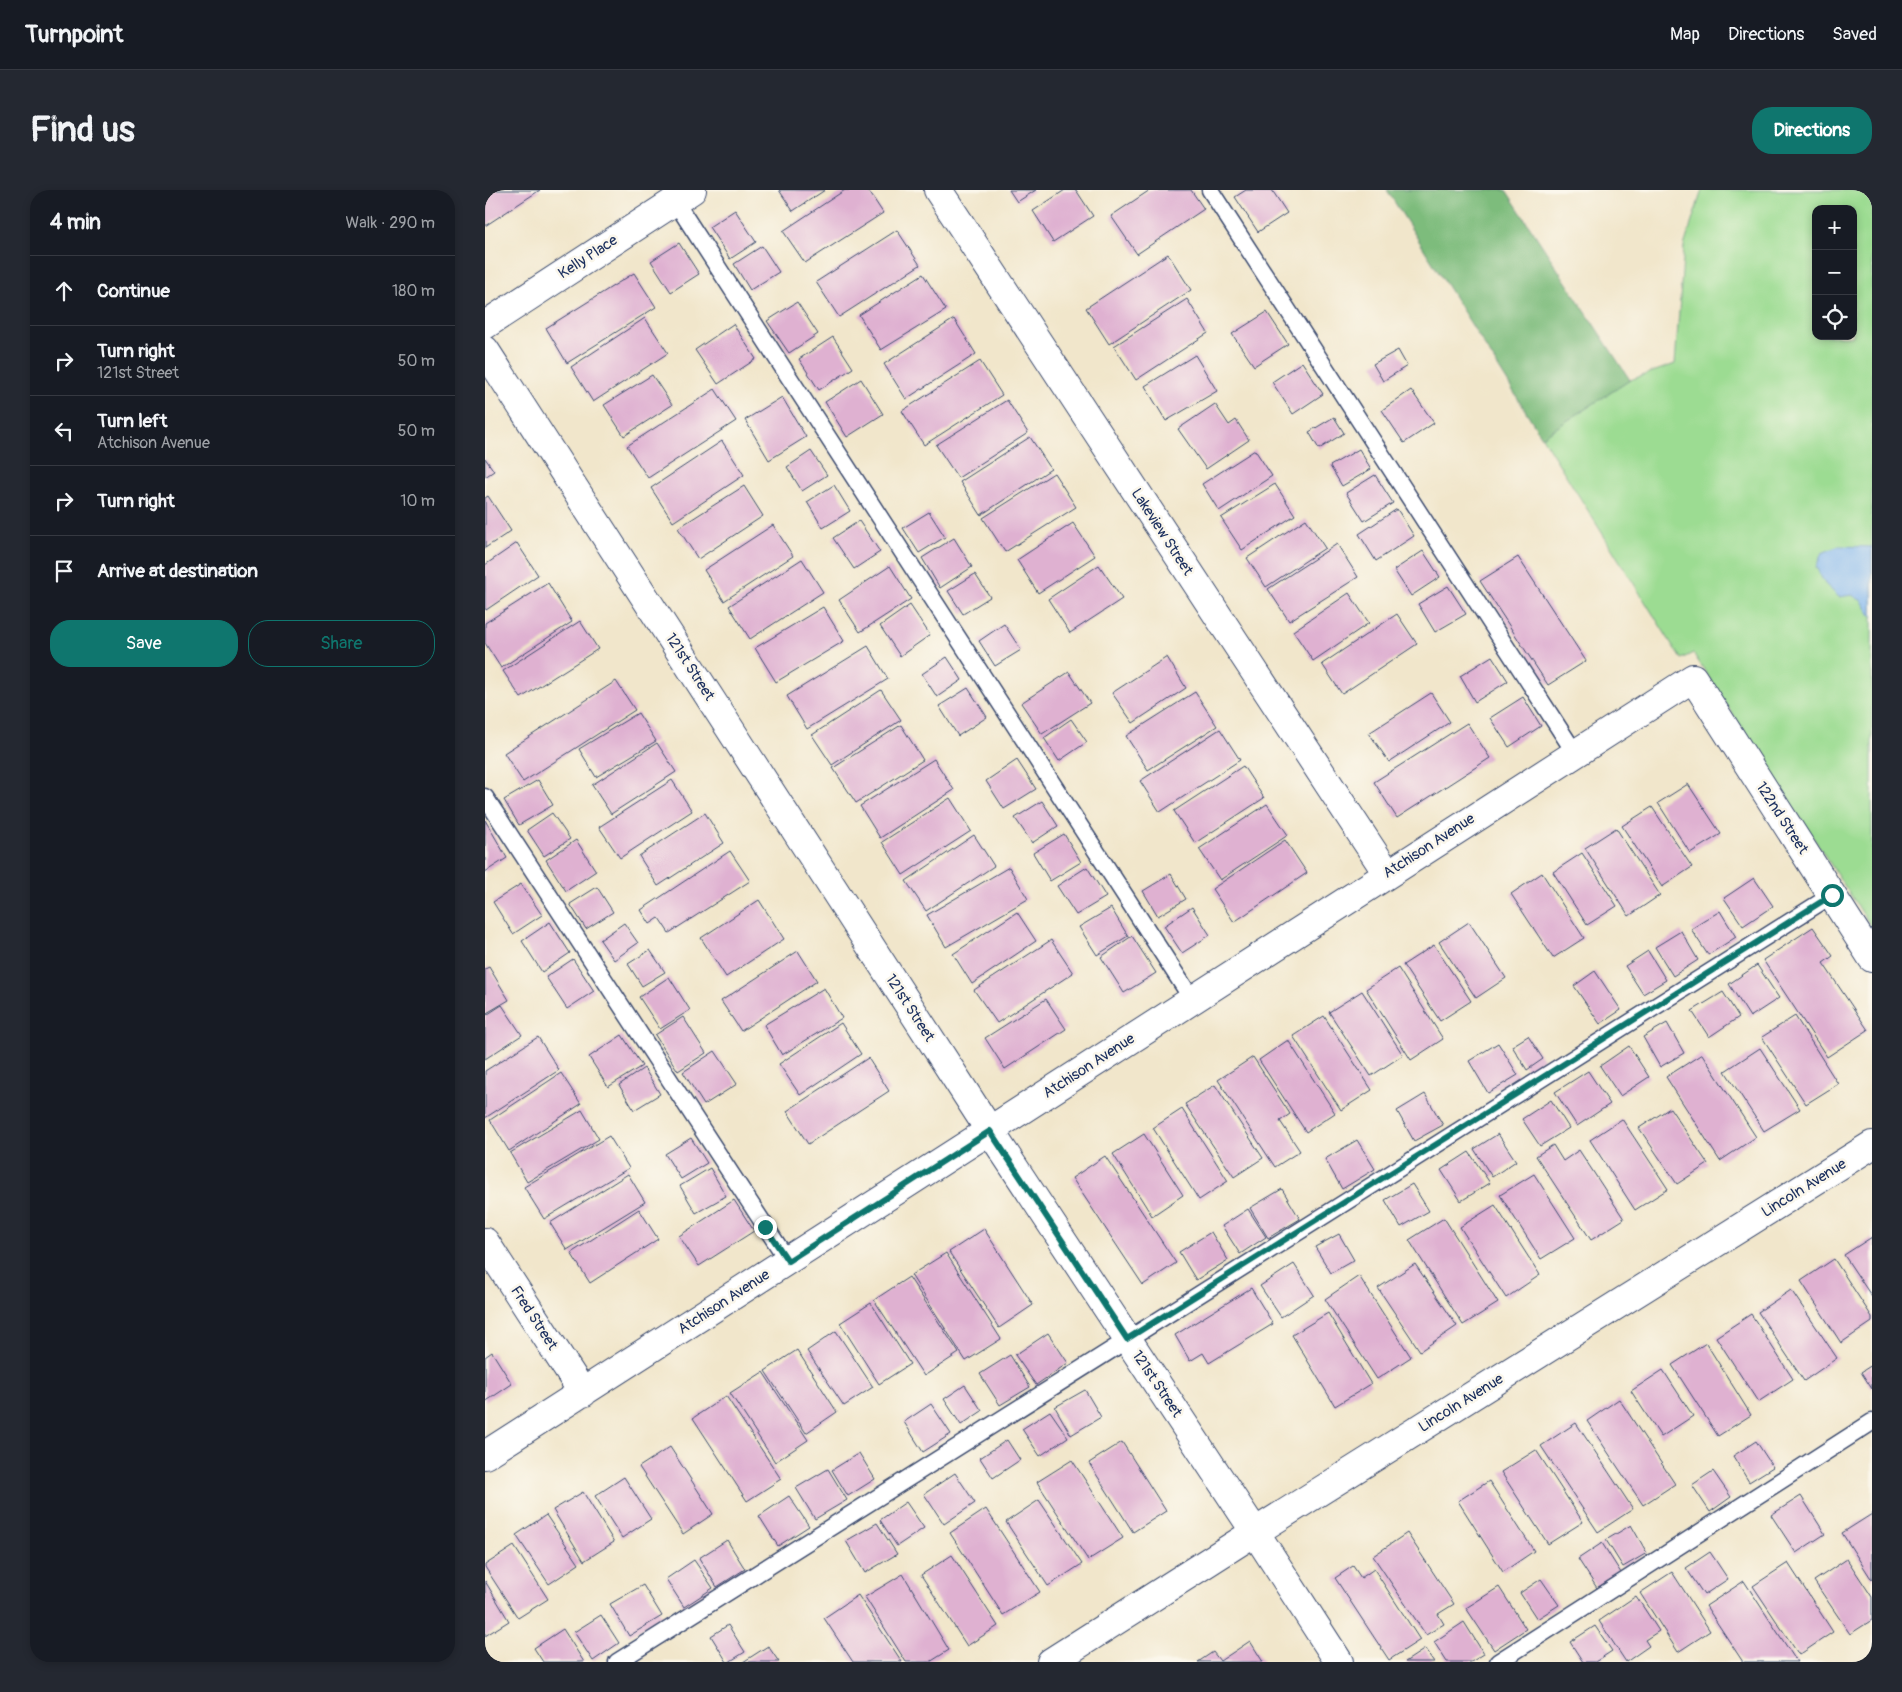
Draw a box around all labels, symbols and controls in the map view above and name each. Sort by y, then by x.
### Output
text: Turnpoint [25,20,123,49]
text: Map [1670,23,1700,46]
text: Directions [1728,23,1804,46]
text: Saved [1832,23,1877,46]
button: Directions [1752,107,1872,154]
text: Find us [30,108,135,152]
map controls [1812,205,1857,340]
button: + [1812,205,1857,250]
text: 4 min [50,209,101,236]
text: Walk · 290 m [346,213,435,233]
street label: Kelly Place [555,230,622,283]
button: − [1812,250,1857,295]
icon: ahead [50,277,78,305]
text: Continue [97,279,170,303]
text: 180 m [392,281,435,301]
button: locate [1812,295,1857,340]
text: Turn right [97,339,175,363]
icon: right [50,347,78,375]
text: 50 m [398,351,435,371]
text: 121st Street [97,363,179,383]
text: Turn left [97,409,167,433]
icon: left [50,417,78,445]
text: 50 m [398,421,435,441]
text: Atchison Avenue [97,433,210,453]
street label: Lakeview Street [1127,485,1198,580]
icon: right [50,487,78,515]
text: Turn right [97,489,175,513]
text: 10 m [400,491,435,511]
icon: arrive [50,557,78,585]
text: Arrive at destination [97,559,258,583]
button: Save [50,620,238,667]
button: Share [248,620,435,667]
street label: 121st Street [661,630,719,705]
street label: 122nd Street [1752,778,1813,859]
street label: Atchison Avenue [1379,809,1479,883]
route start [1821,884,1844,907]
street label: 121st Street [881,971,939,1046]
street label: Atchison Avenue [1039,1029,1139,1103]
street label: Lincoln Avenue [1758,1154,1850,1222]
route end [754,1216,777,1239]
street label: Atchison Avenue [674,1265,774,1339]
street label: Fred Street [506,1282,562,1354]
street label: 121st Street [1128,1347,1187,1422]
street label: Lincoln Avenue [1415,1369,1507,1437]

